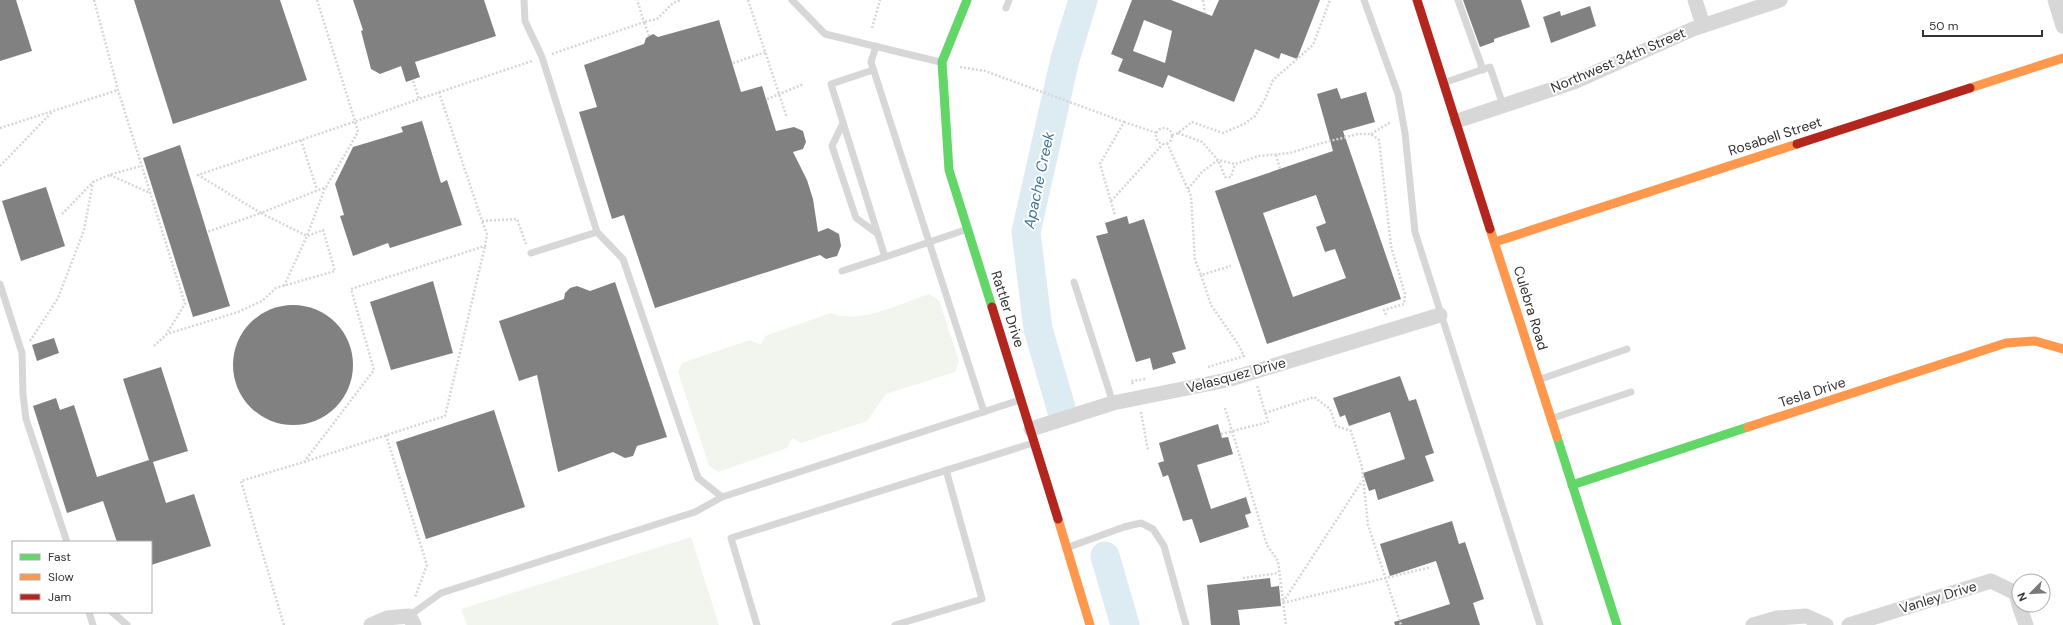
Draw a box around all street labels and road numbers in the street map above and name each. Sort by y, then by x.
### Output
street label: Northwest 34th Street [1548,23,1688,97]
street label: Rosabell Street [1726,112,1824,160]
street label: Culebra Road [1510,264,1552,352]
street label: Rattler Drive [987,268,1029,350]
street label: Velasquez Drive [1184,353,1288,397]
street label: Tesla Drive [1776,373,1848,411]
street label: Vanley Drive [1897,577,1979,617]

